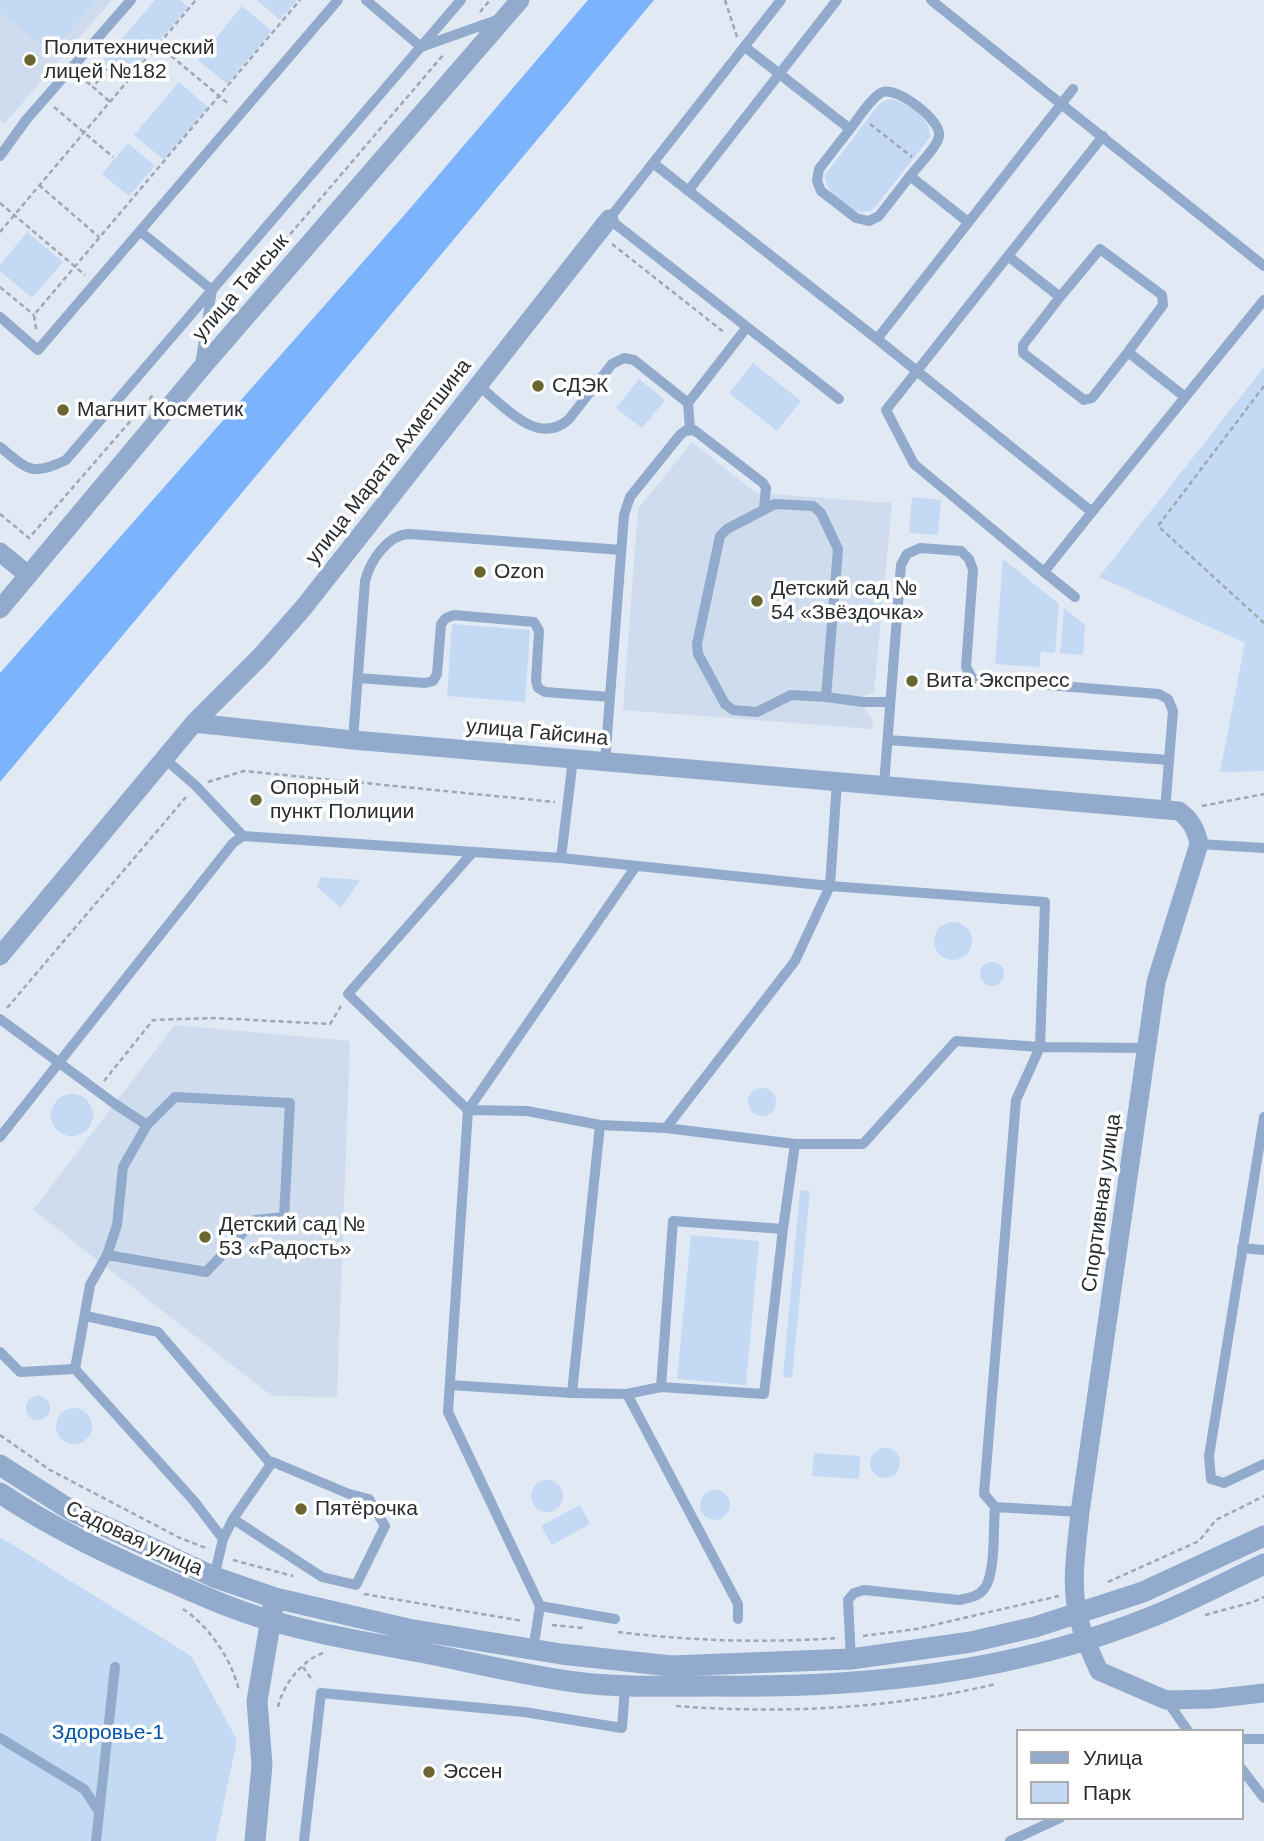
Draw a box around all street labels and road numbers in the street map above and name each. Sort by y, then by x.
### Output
street label: улица Тансык [188,229,294,347]
street label: улица Марата Ахметшина [301,354,477,570]
street label: улица Гайсина [465,714,609,752]
street label: Спортивная улица [1077,1112,1127,1294]
street label: Садовая улица [61,1496,207,1582]

